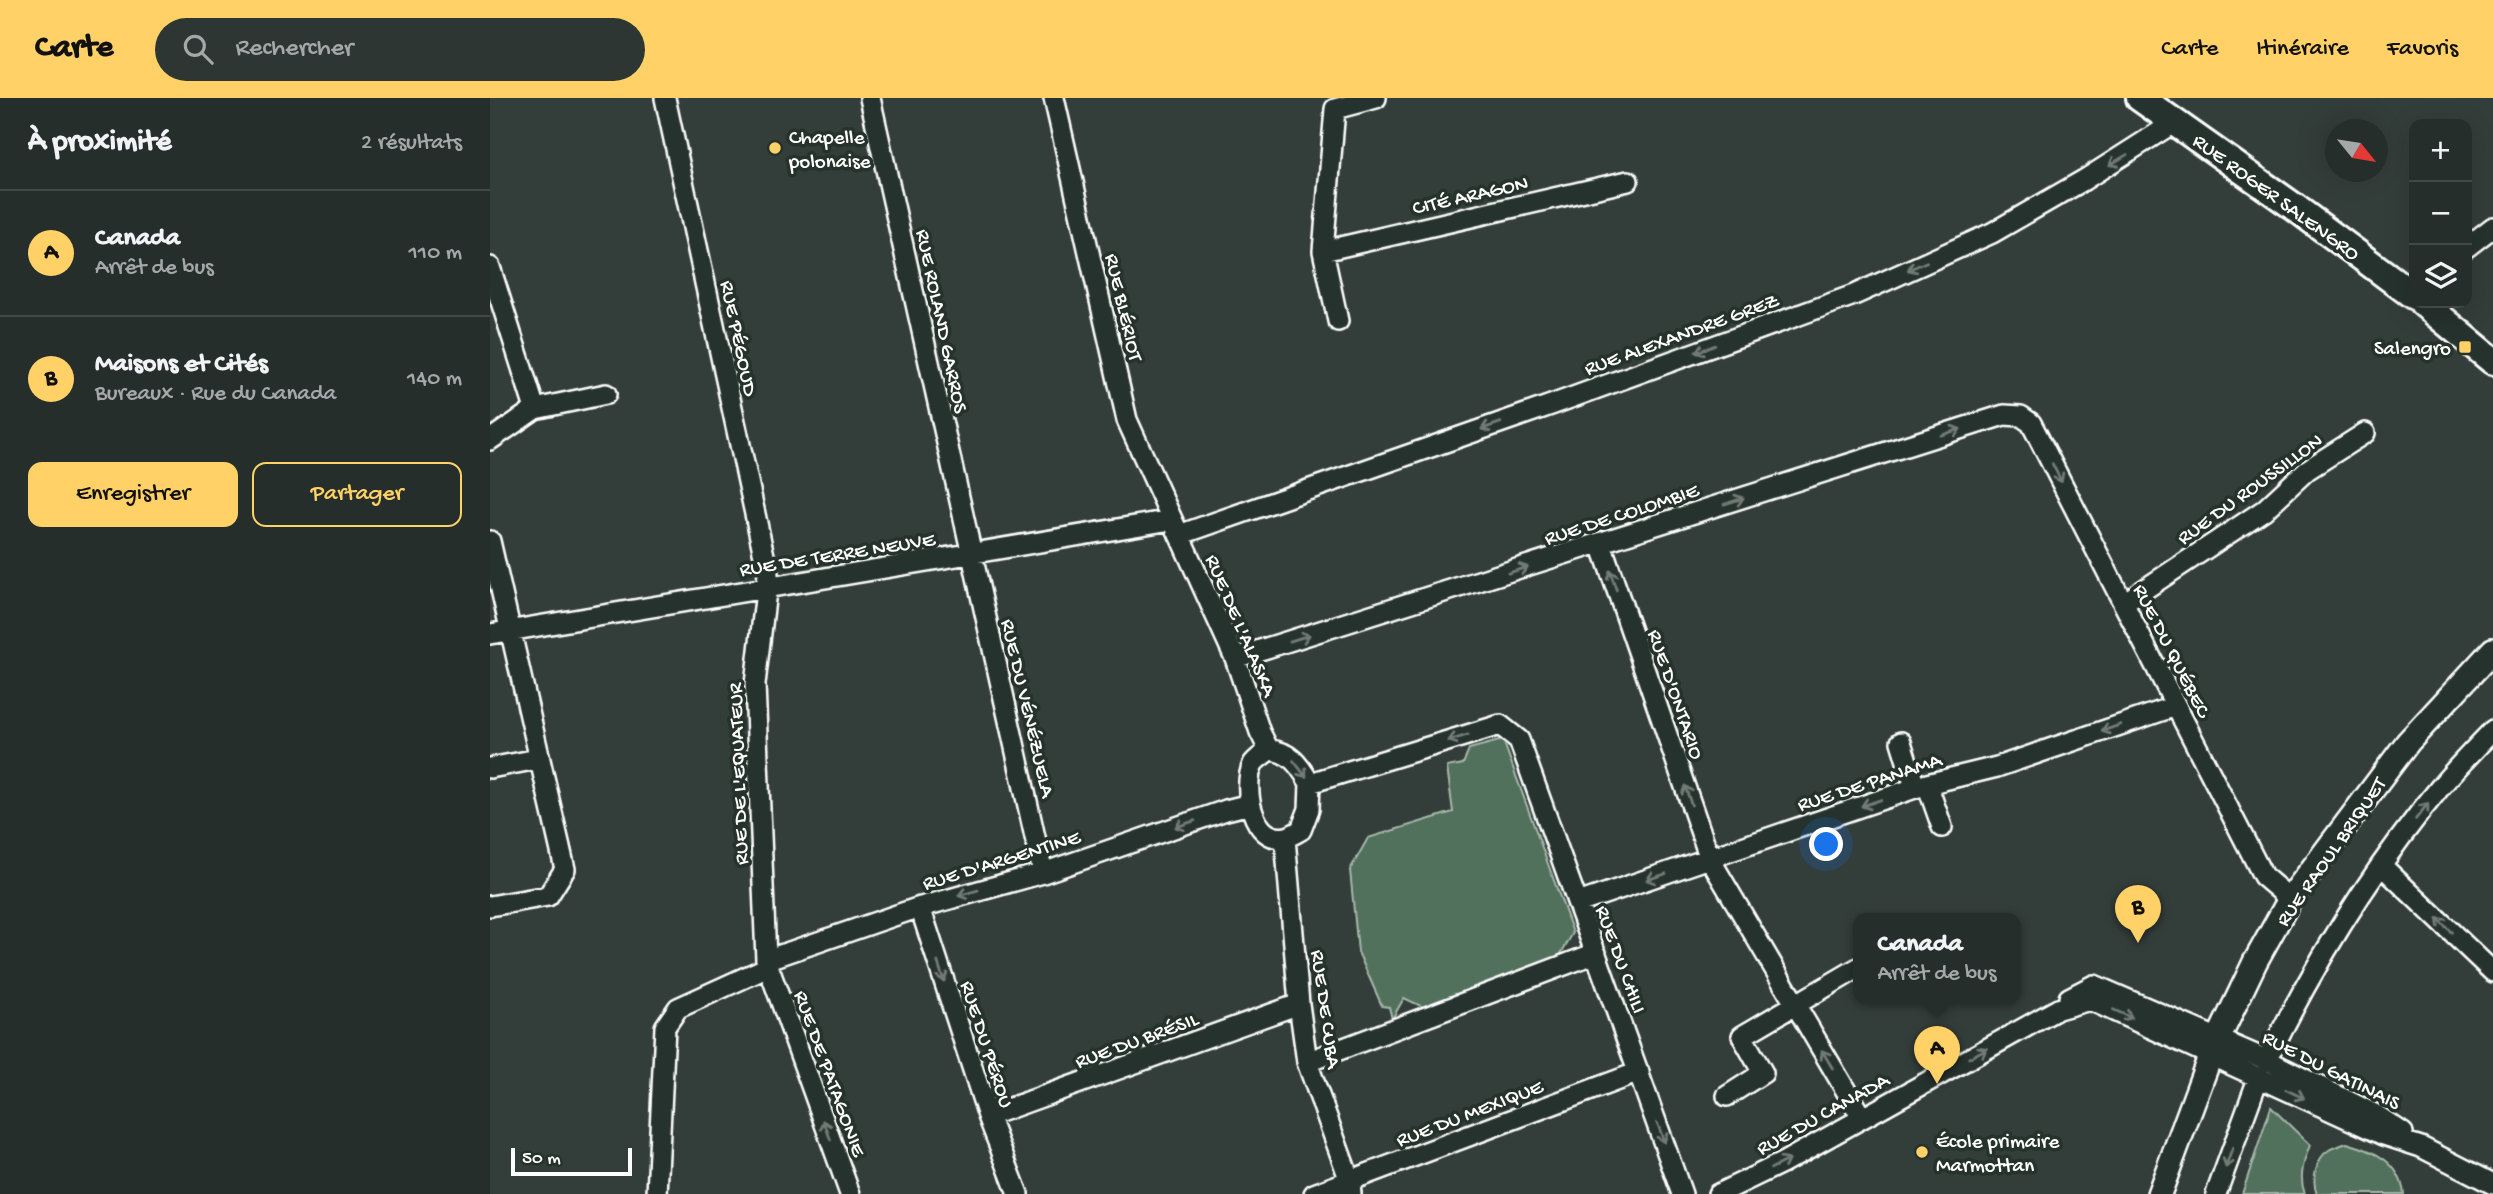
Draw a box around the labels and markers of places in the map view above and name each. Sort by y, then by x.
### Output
place label: Chapelle polonaise [788,127,872,176]
marker: Chapelle polonaise [767,140,783,156]
place label: Salengro [2374,338,2451,363]
marker: Salengro [2457,339,2473,355]
pin: B [2115,885,2161,943]
pin: A [1914,1026,1960,1084]
place label: École primaire Marmottan [1936,1131,2060,1180]
marker: École primaire Marmottan [1914,1144,1930,1160]

